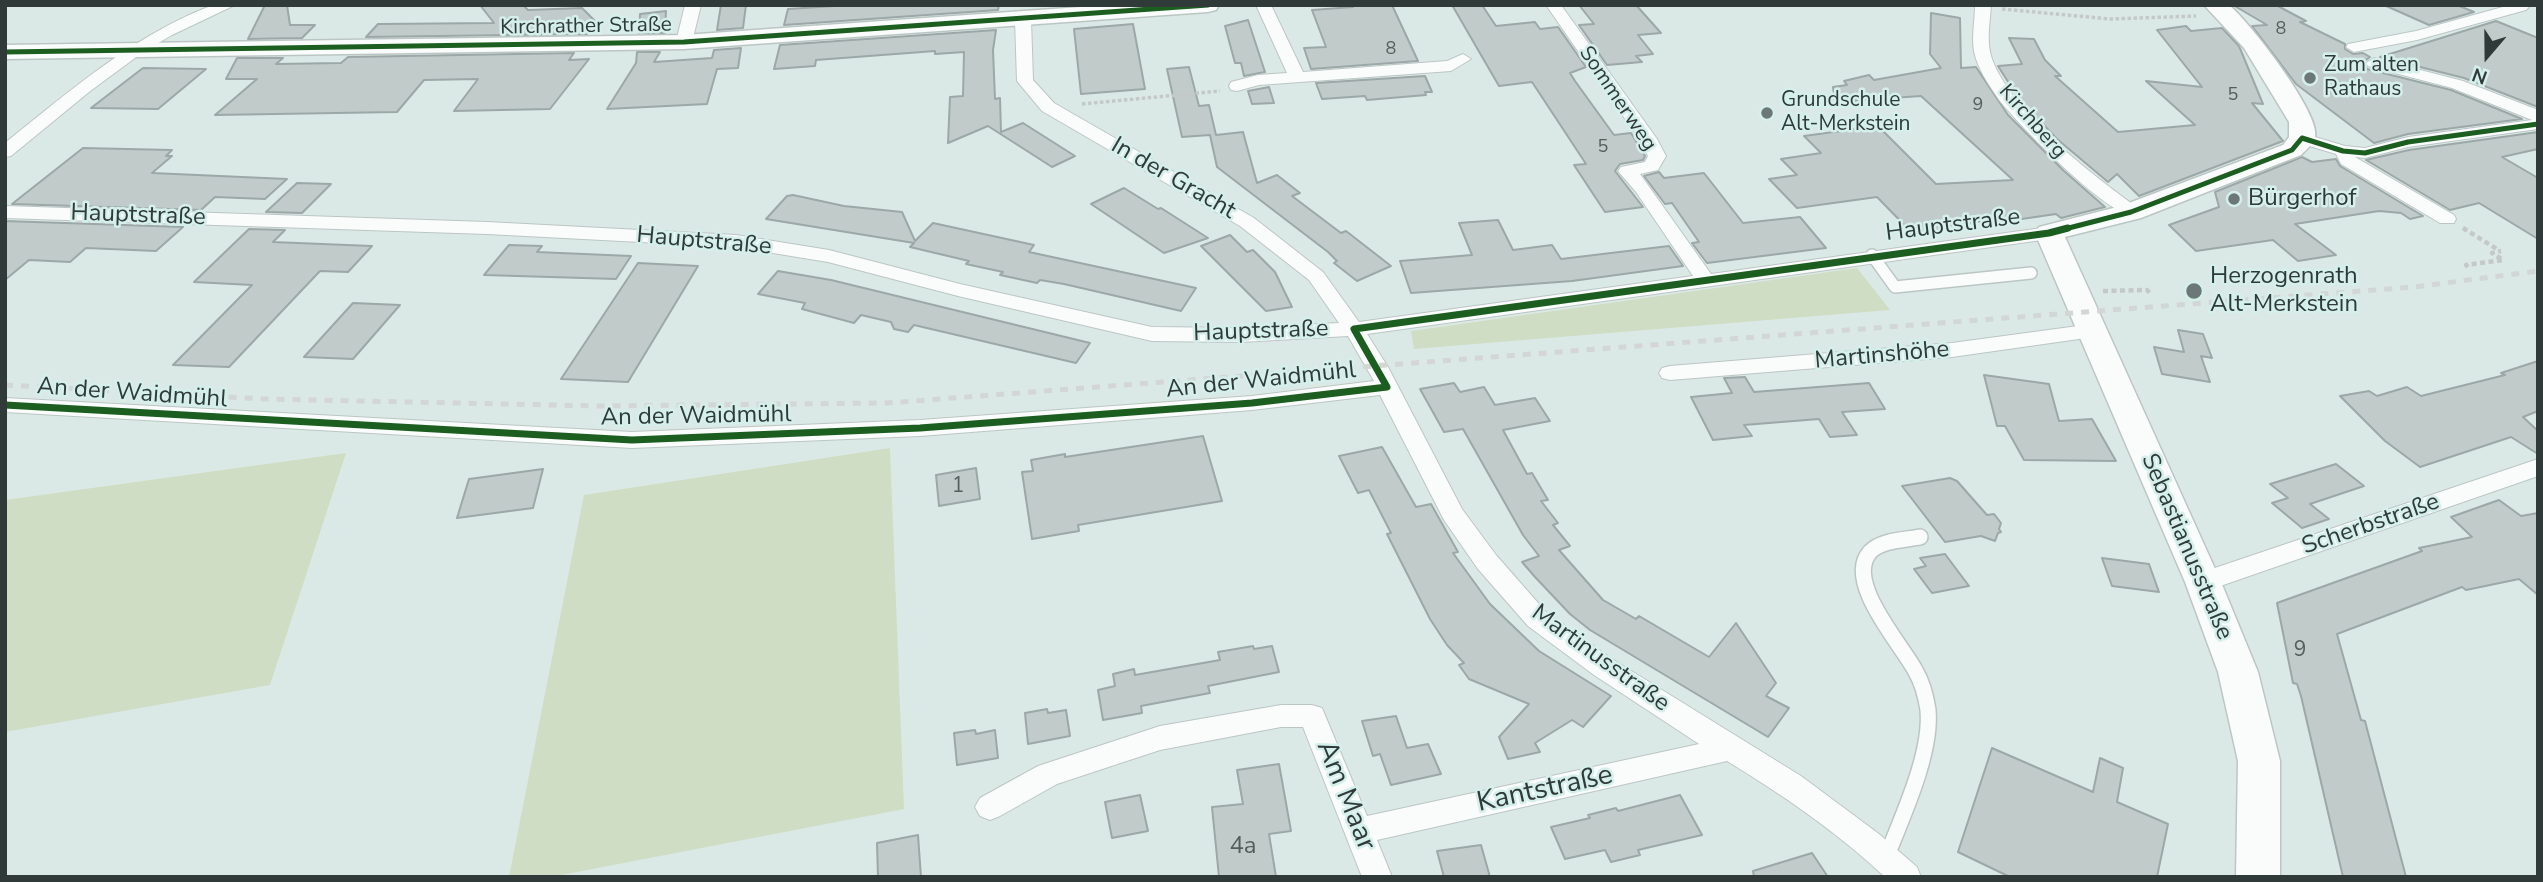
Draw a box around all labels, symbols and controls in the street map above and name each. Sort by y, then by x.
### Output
street label: Kirchrather Straße [500,13,672,41]
house number: 8 [2276,19,2286,41]
north arrow [2452,21,2522,91]
house number: 8 [1386,39,1396,61]
street label: Sommerweg [1573,42,1661,156]
place label: Zum alten Rathaus [2324,53,2419,103]
text: N [2469,61,2491,90]
marker: Zum alten Rathaus [2302,70,2318,86]
street label: Kirchberg [1993,80,2071,164]
house number: 5 [2228,85,2238,107]
place label: Grundschule Alt-Merkstein [1781,88,1911,138]
house number: 9 [1973,95,1983,117]
marker: Grundschule Alt-Merkstein [1759,105,1775,121]
street label: In der Gracht [1106,132,1240,226]
house number: 5 [1598,137,1608,159]
place label: Bürgerhof [2248,185,2356,213]
marker: Bürgerhof [2226,191,2242,207]
street label: Hauptstraße [70,199,206,233]
street label: Hauptstraße [1884,203,2022,249]
street label: Hauptstraße [635,222,773,262]
place label: Herzogenrath Alt-Merkstein [2210,263,2358,319]
marker: Herzogenrath Alt-Merkstein [2184,281,2204,301]
street label: Hauptstraße [1193,315,1329,349]
street label: Martinshöhe [1814,336,1950,376]
street label: An der Waidmühl [1165,357,1357,405]
street label: An der Waidmühl [36,373,228,415]
street label: An der Waidmühl [600,401,792,433]
street label: Sebastianusstraße [2134,450,2238,644]
house number: 1 [952,474,964,500]
street label: Scherbstraße [2299,488,2443,562]
street label: Martinusstraße [1525,599,1675,719]
house number: 9 [2294,638,2306,664]
street label: Am Maar [1308,736,1382,856]
street label: Kantstraße [1474,759,1616,821]
house number: 4a [1229,833,1257,861]

